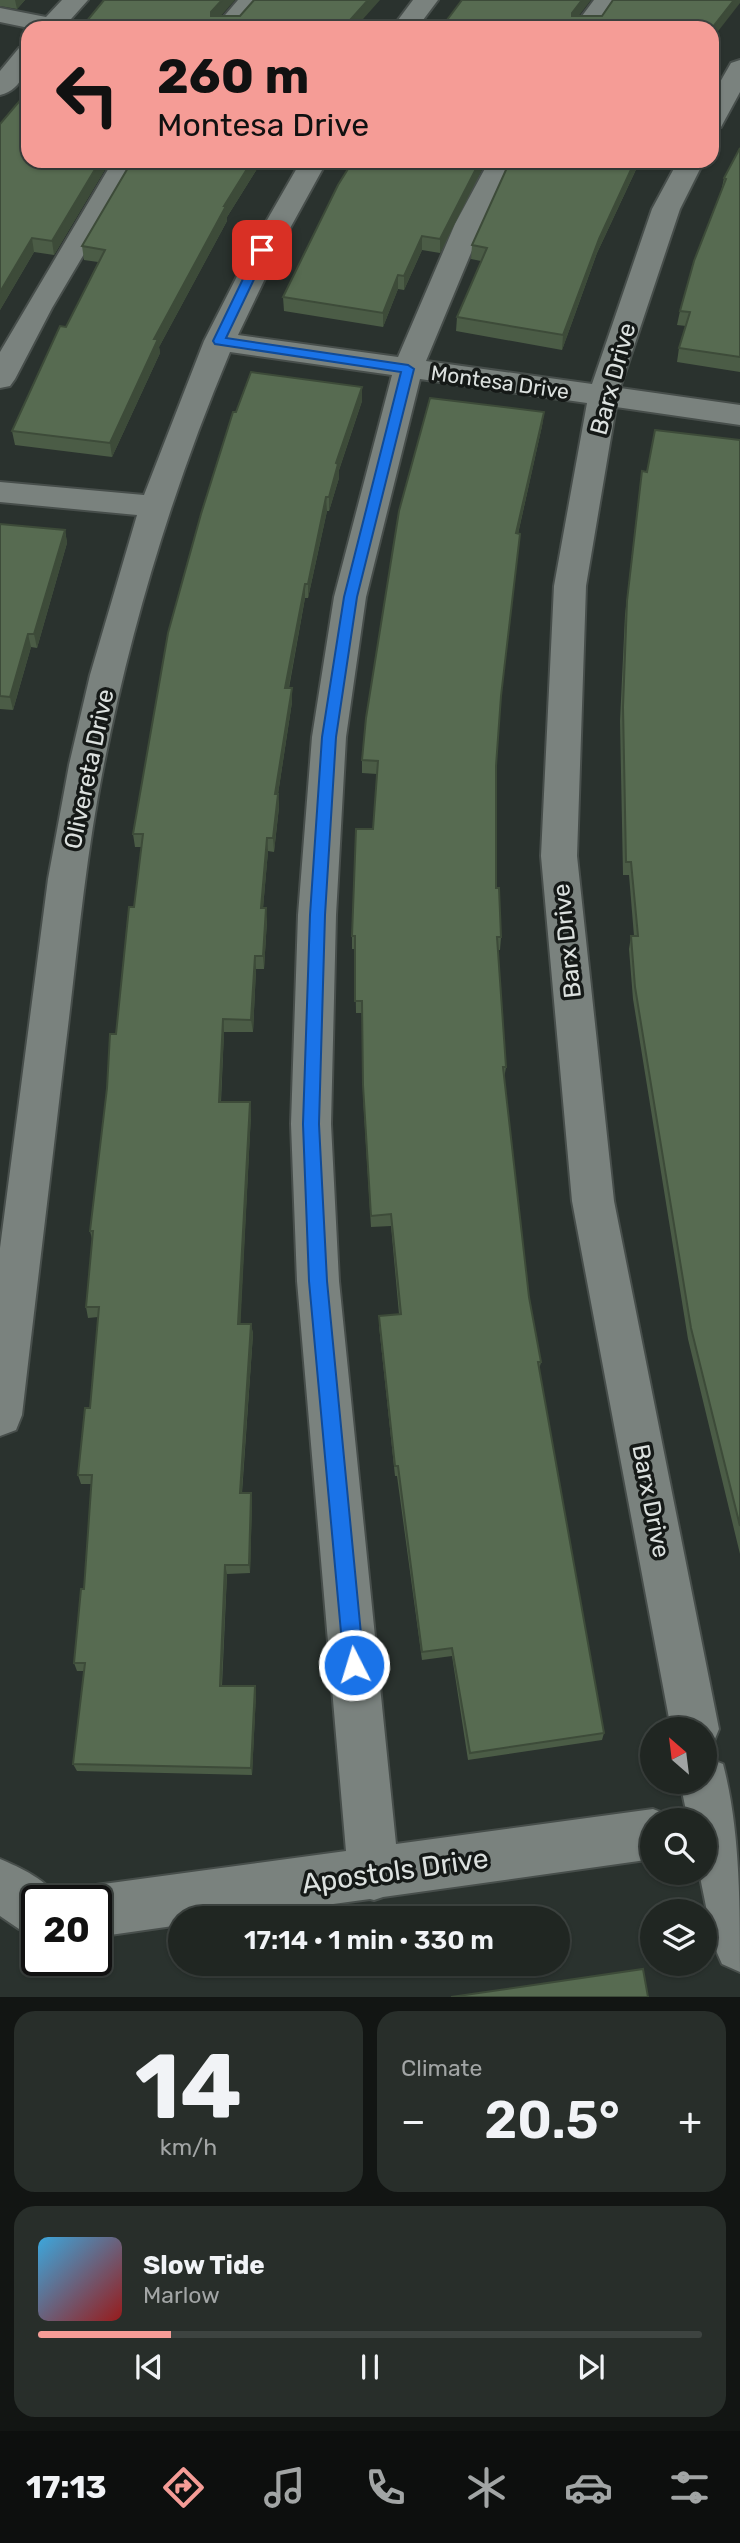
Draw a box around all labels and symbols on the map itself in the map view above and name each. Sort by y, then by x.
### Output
pin [232,220,292,280]
street label: Barx Drive [585,320,641,438]
street label: Montesa Drive [429,360,571,404]
street label: Olivereta Drive [58,687,120,851]
street label: Barx Drive [547,882,587,1000]
street label: Barx Drive [626,1442,676,1560]
position arrow [317,1628,391,1702]
north arrow [640,1717,718,1794]
street label: Apostols Drive [300,1842,490,1900]
speed limit sign: 20 [21,1885,112,1976]

